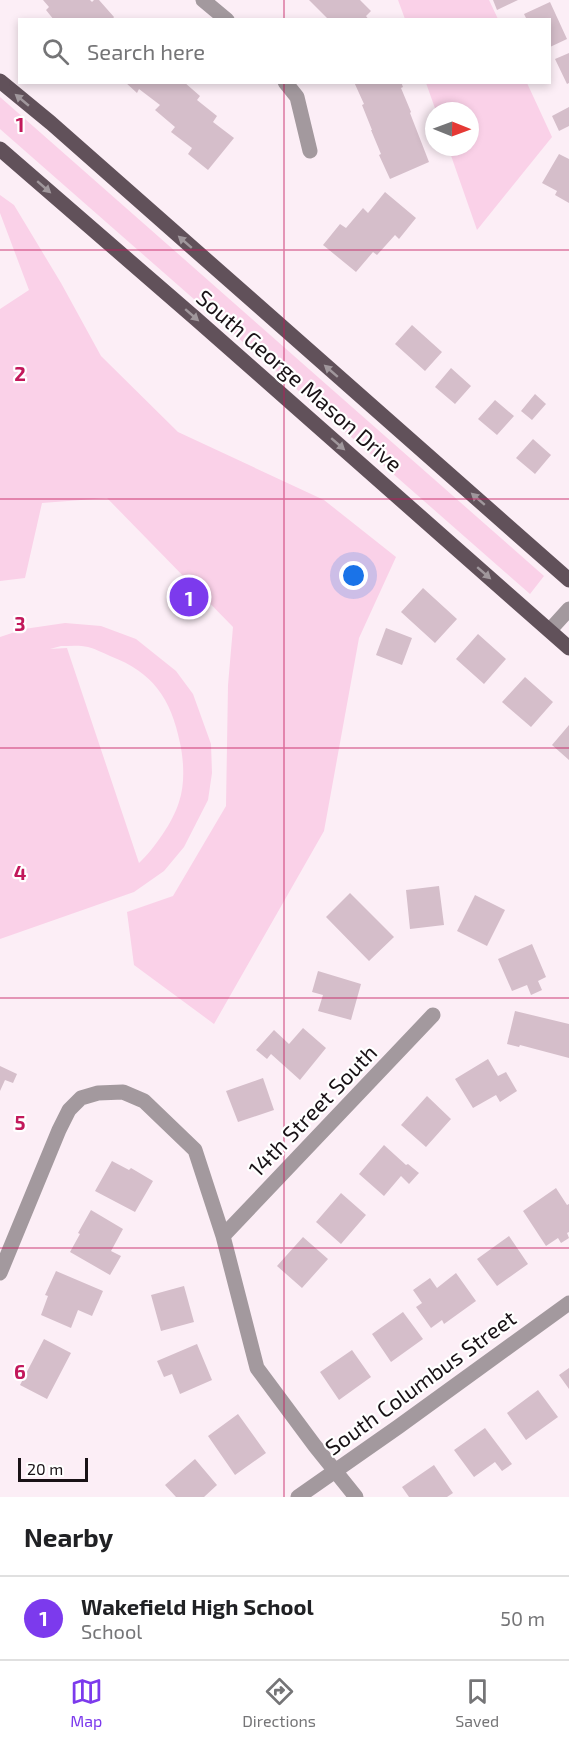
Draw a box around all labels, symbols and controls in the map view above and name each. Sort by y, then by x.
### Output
search box [18,18,551,84]
icon: search [39,35,72,68]
text: Search here [87,38,205,64]
one-way arrow [14,93,30,106]
north arrow [425,102,479,156]
text: 1 [16,112,24,136]
one-way arrow [36,180,51,193]
one-way arrow [178,236,193,249]
street label: South George Mason Drive [192,284,408,476]
one-way arrow [184,308,200,321]
text: 2 [14,361,26,385]
one-way arrow [324,365,339,378]
one-way arrow [330,437,345,450]
one-way arrow [471,493,486,506]
your location [339,561,368,590]
one-way arrow [476,566,491,579]
pin: 1 [170,574,208,620]
text: 3 [14,611,26,635]
text: 4 [14,860,27,884]
street label: 14th Street South [243,1039,381,1181]
text: 5 [14,1110,26,1134]
street label: South Columbus Street [320,1304,520,1460]
text: 6 [14,1359,26,1383]
scale bar [18,1455,88,1482]
text: 20 m [27,1459,63,1478]
text: Nearby [24,1521,113,1552]
text: Wakefield High School [81,1593,314,1619]
text: 1 [39,1606,48,1630]
text: 50 m [500,1606,545,1630]
text: School [81,1619,142,1643]
tab: Map [70,1675,103,1730]
tab: Directions [242,1675,316,1730]
tab: Saved [455,1675,499,1730]

